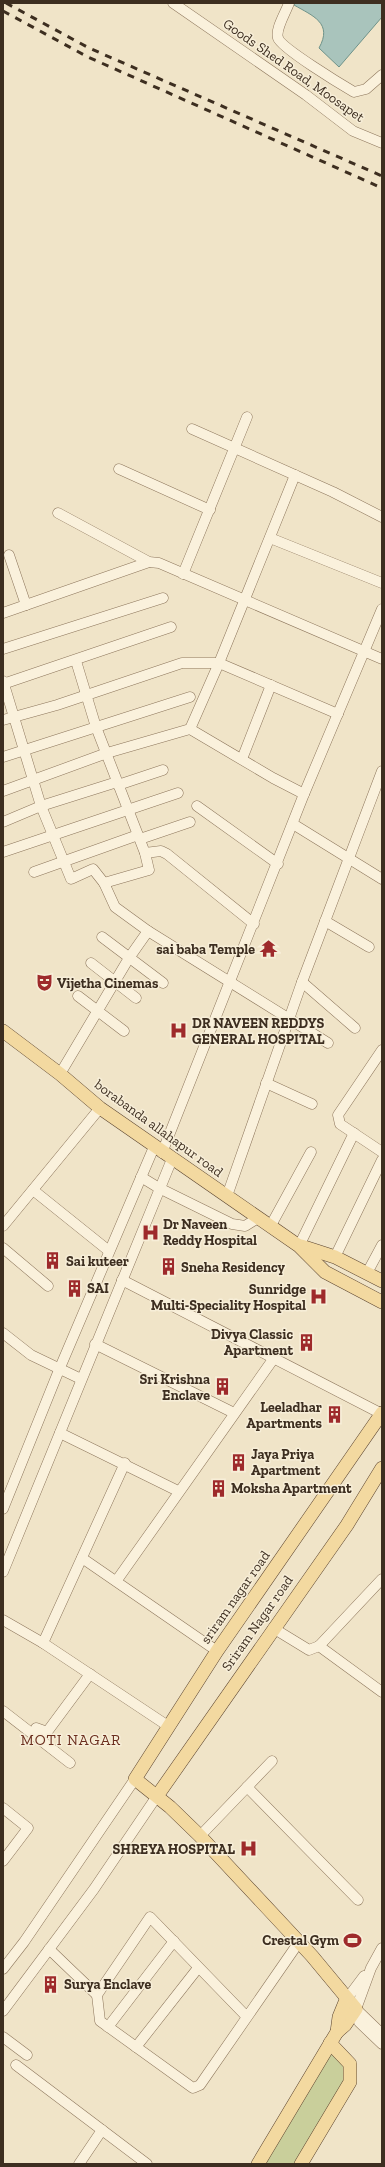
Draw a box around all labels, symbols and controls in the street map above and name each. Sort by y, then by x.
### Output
street label: Goods Shed Road, Moosapet [220,15,368,126]
temple icon: sai baba Temple [258,939,278,959]
place label: sai baba Temple [156,941,255,958]
theatre icon: Vijetha Cinemas [34,973,54,993]
place label: Vijetha Cinemas [57,975,159,992]
place label: DR NAVEEN REDDYS GENERAL HOSPITAL [192,1015,325,1048]
hospital icon: DR NAVEEN REDDYS GENERAL HOSPITAL [169,1021,189,1041]
street label: borabanda allahapur road [90,1075,227,1181]
place label: Dr Naveen Reddy Hospital [163,1216,257,1249]
hospital icon: Dr Naveen Reddy Hospital [140,1222,160,1242]
building icon: Sai kuteer [43,1251,63,1271]
place label: Sai kuteer [66,1253,129,1270]
building icon: Sneha Residency [158,1257,178,1277]
place label: Sneha Residency [181,1259,286,1276]
building icon: SAI [64,1278,84,1298]
place label: SAI [87,1280,109,1297]
place label: Sunridge Multi-Speciality Hospital [151,1281,306,1314]
hospital icon: Sunridge Multi-Speciality Hospital [309,1287,329,1307]
place label: Divya Classic Apartment [211,1326,293,1359]
building icon: Divya Classic Apartment [296,1332,316,1352]
place label: Sri Krishna Enclave [139,1371,210,1404]
building icon: Sri Krishna Enclave [213,1377,233,1397]
place label: Leeladhar Apartments [246,1399,323,1432]
building icon: Leeladhar Apartments [325,1405,345,1425]
place label: Jaya Priya Apartment [251,1446,321,1479]
building icon: Jaya Priya Apartment [228,1452,248,1472]
building icon: Moksha Apartment [208,1478,228,1498]
place label: Moksha Apartment [231,1480,352,1497]
street label: sriram nagar road [197,1547,274,1647]
street label: Sriram Nagar road [218,1572,297,1674]
district label: MOTI NAGAR [21,1731,121,1749]
hospital icon: SHREYA HOSPITAL [238,1839,258,1859]
place label: SHREYA HOSPITAL [112,1841,235,1858]
sports icon: Crestal Gym [342,1930,362,1950]
place label: Crestal Gym [262,1932,340,1949]
building icon: Surya Enclave [41,1974,61,1994]
place label: Surya Enclave [64,1976,151,1993]

